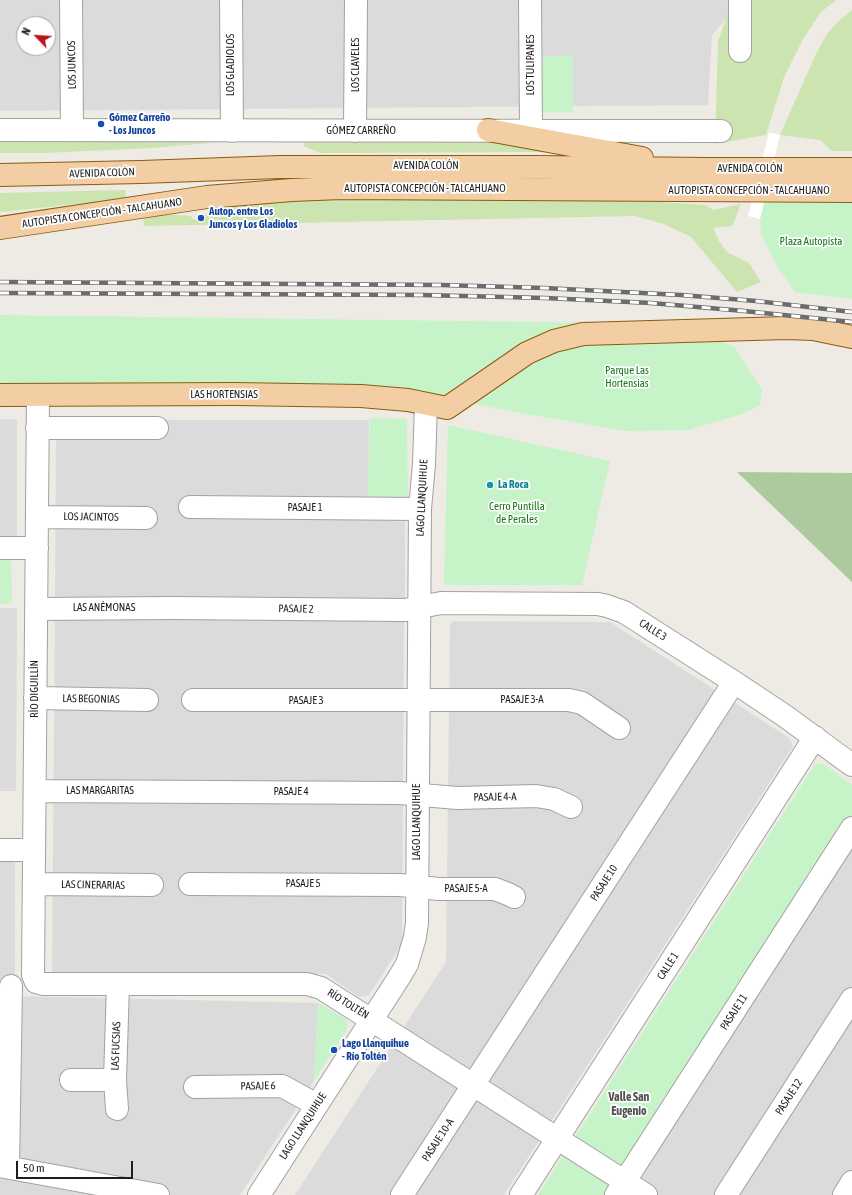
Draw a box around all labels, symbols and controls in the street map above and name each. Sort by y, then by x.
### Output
north arrow [16,16,56,56]
text: N [19,26,33,37]
street label: LOS GLADIOLOS [224,34,238,96]
street label: LOS TULIPANES [524,34,538,96]
street label: LOS CLAVELES [349,38,363,92]
street label: LOS JUNCOS [65,40,79,90]
place label: Gómez Carreño - Los Juncos [109,111,170,137]
marker: Gómez Carreño - Los Juncos [96,119,106,129]
street label: GÓMEZ CARREÑO [326,124,396,138]
street label: AVENIDA COLÓN [393,159,459,173]
street label: AVENIDA COLÓN [717,162,783,176]
street label: AVENIDA COLÓN [69,165,135,181]
street label: AUTOPISTA CONCEPCIÓN - TALCAHUANO [344,182,506,196]
street label: AUTOPISTA CONCEPCIÓN - TALCAHUANO [668,184,830,198]
street label: AUTOPISTA CONCEPCIÓN - TALCAHUANO [21,195,183,231]
place label: Autop. entre Los Juncos y Los Gladiolos [209,205,297,231]
marker: Autop. entre Los Juncos y Los Gladiolos [196,213,206,223]
park label: Plaza Autopista [780,235,842,249]
park label: Parque Las Hortensias [605,364,649,390]
street label: LAS HORTENSIAS [190,388,258,402]
street label: LAGO LLANQUIHUE [413,459,431,537]
place label: La Roca [498,478,529,492]
marker: La Roca [485,480,495,490]
park label: Cerro Puntilla de Perales [489,500,545,526]
street label: PASAJE 1 [287,501,323,515]
street label: LOS JACINTOS [63,510,119,524]
street label: LAS ANÉMONAS [73,601,135,615]
street label: PASAJE 2 [278,602,314,616]
street label: CALLE 3 [637,616,669,644]
street label: RÍO DIGUILLÍN [28,660,42,718]
street label: LAS BEGONIAS [62,692,120,706]
street label: PASAJE 3-A [500,693,544,707]
street label: PASAJE 3 [288,694,324,708]
street label: LAGO LLANQUIHUE [410,783,424,861]
street label: LAS MARGARITAS [66,784,134,798]
street label: PASAJE 4 [273,785,309,799]
street label: PASAJE 4-A [473,790,517,804]
street label: PASAJE 10 [587,862,621,904]
street label: PASAJE 5 [285,877,321,891]
street label: LAS CINERARIAS [61,878,125,892]
street label: PASAJE 5-A [444,882,488,896]
street label: CALLE 1 [654,950,682,982]
street label: RÍO TOLTÉN [325,986,371,1022]
street label: PASAJE 11 [717,991,751,1033]
street label: LAS FUCSIAS [109,1021,123,1071]
place label: Lago Llanquihue - Río Toltén [342,1037,409,1063]
marker: Lago Llanquihue - Río Toltén [329,1045,339,1055]
street label: PASAJE 12 [772,1076,806,1118]
street label: PASAJE 6 [240,1079,276,1093]
street label: LAGO LLANQUIHUE [276,1090,330,1162]
district label: Valle San Eugenio [609,1090,649,1118]
street label: PASAJE 10-A [419,1116,457,1164]
scale bar [18,1153,135,1179]
text: 50 m [23,1161,45,1175]

